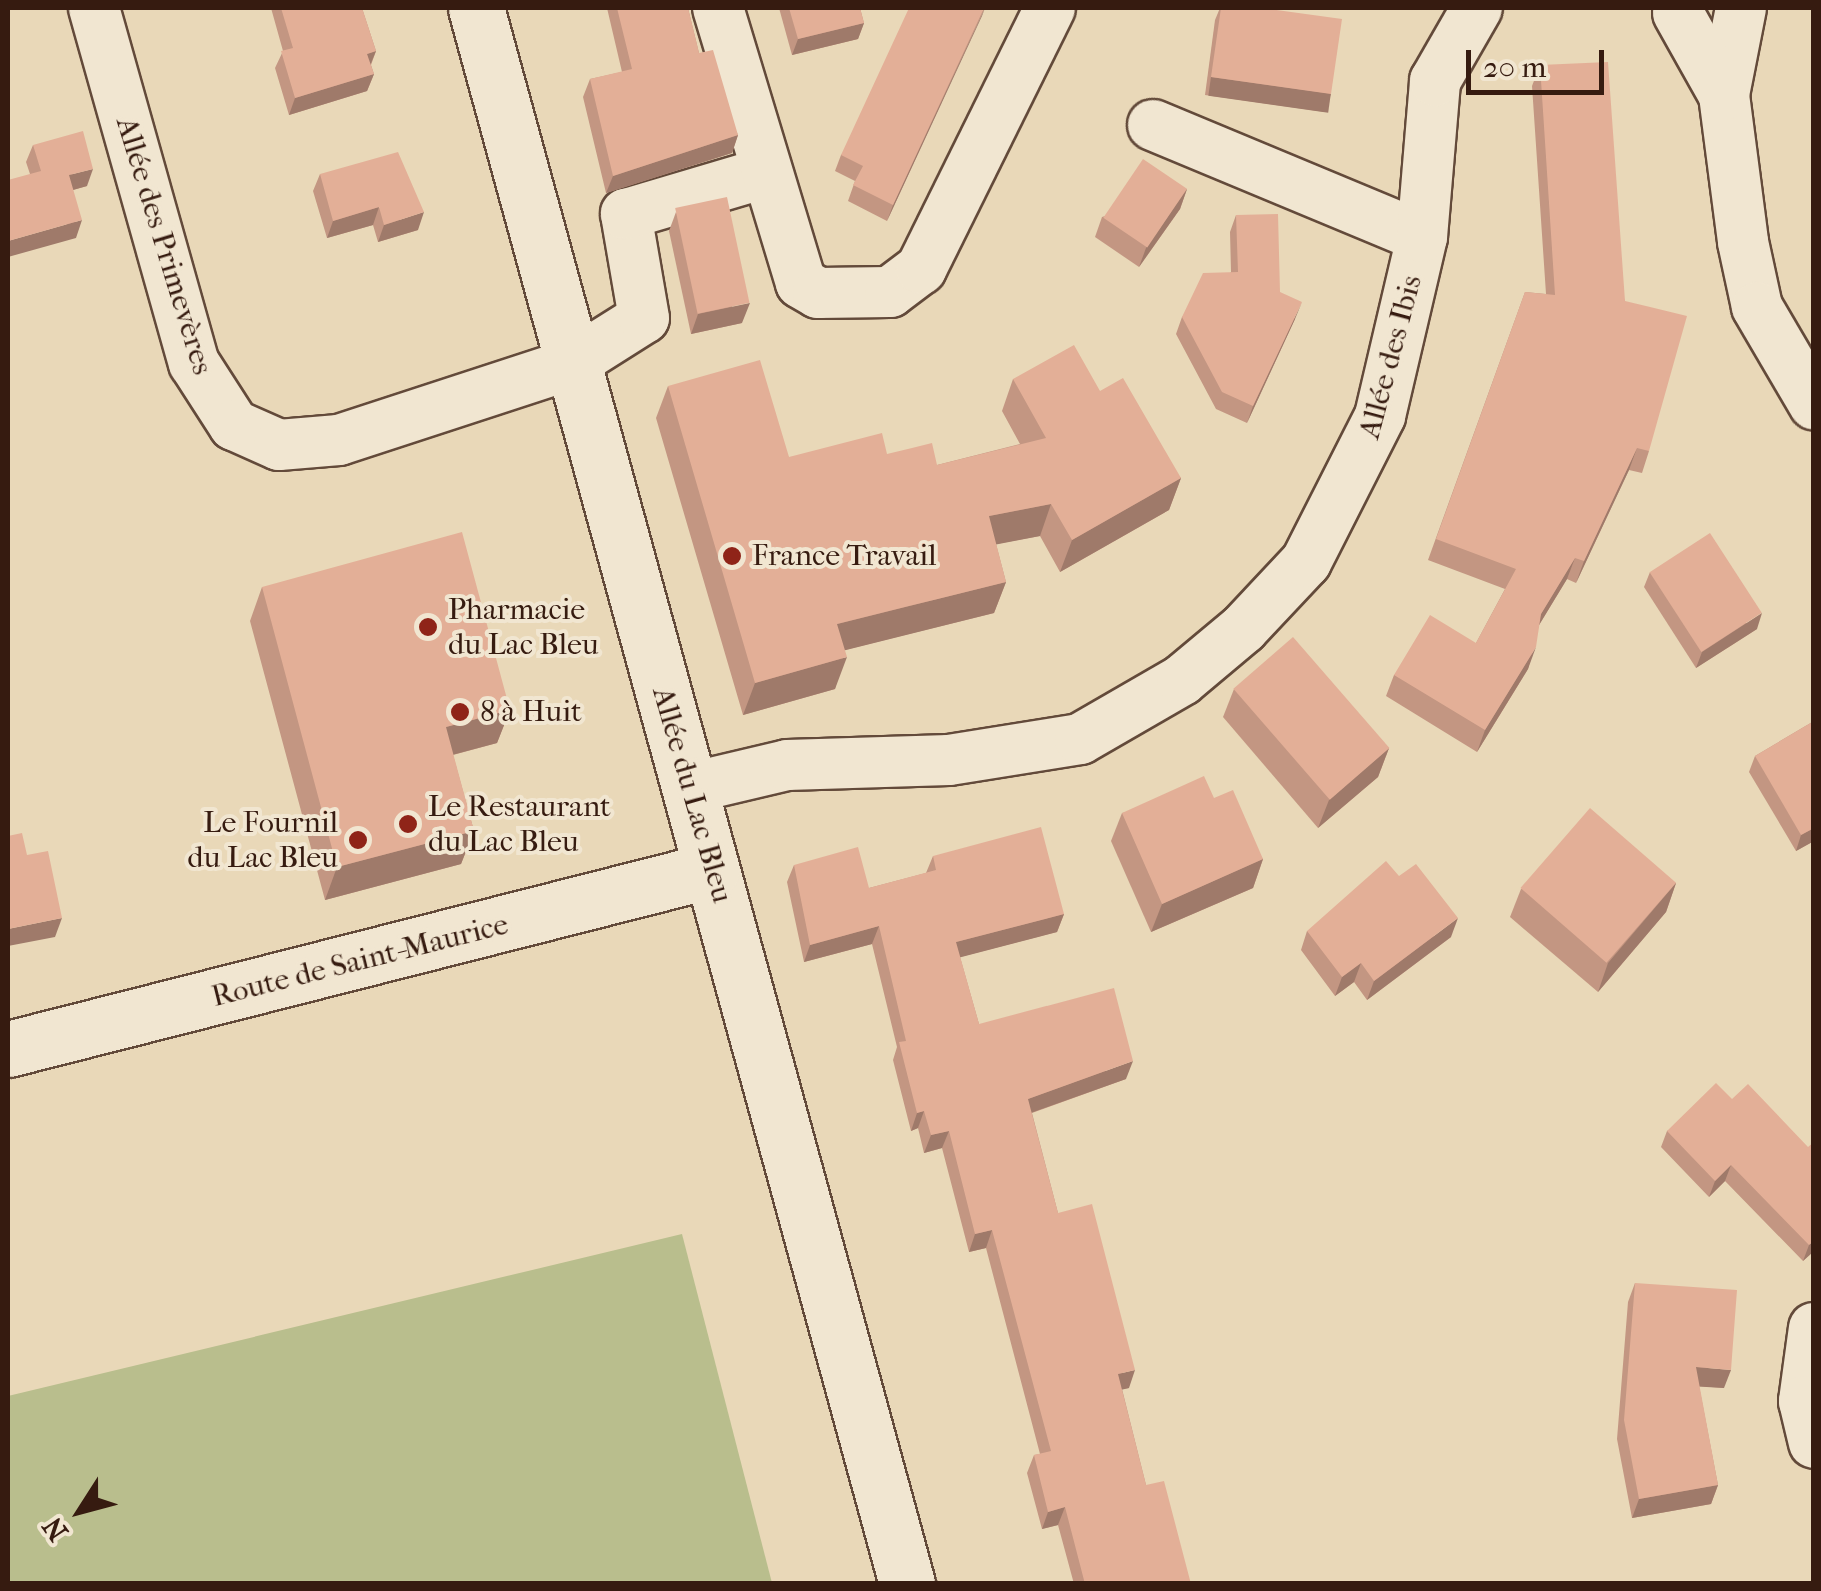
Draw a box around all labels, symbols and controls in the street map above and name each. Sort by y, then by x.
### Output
scale bar [1471,30,1608,92]
text: 20 m [1483,50,1546,85]
street label: Allée des Primevères [108,113,220,379]
street label: Allée des Ibis [1352,271,1430,443]
place label: France Travail [752,538,937,574]
marker: France Travail [721,545,743,567]
place label: Pharmacie du Lac Bleu [448,592,599,662]
marker: Pharmacie du Lac Bleu [417,616,439,638]
street label: Allée du Lac Bleu [644,683,740,907]
place label: 8 à Huit [480,694,582,730]
marker: 8 à Huit [449,701,471,723]
place label: Le Restaurant du Lac Bleu [428,789,611,860]
place label: Le Fournil du Lac Bleu [187,805,338,876]
marker: Le Restaurant du Lac Bleu [397,813,419,835]
marker: Le Fournil du Lac Bleu [347,829,369,851]
street label: Route de Saint-Maurice [208,907,512,1015]
north arrow [30,1461,130,1561]
text: N [36,1511,75,1547]

